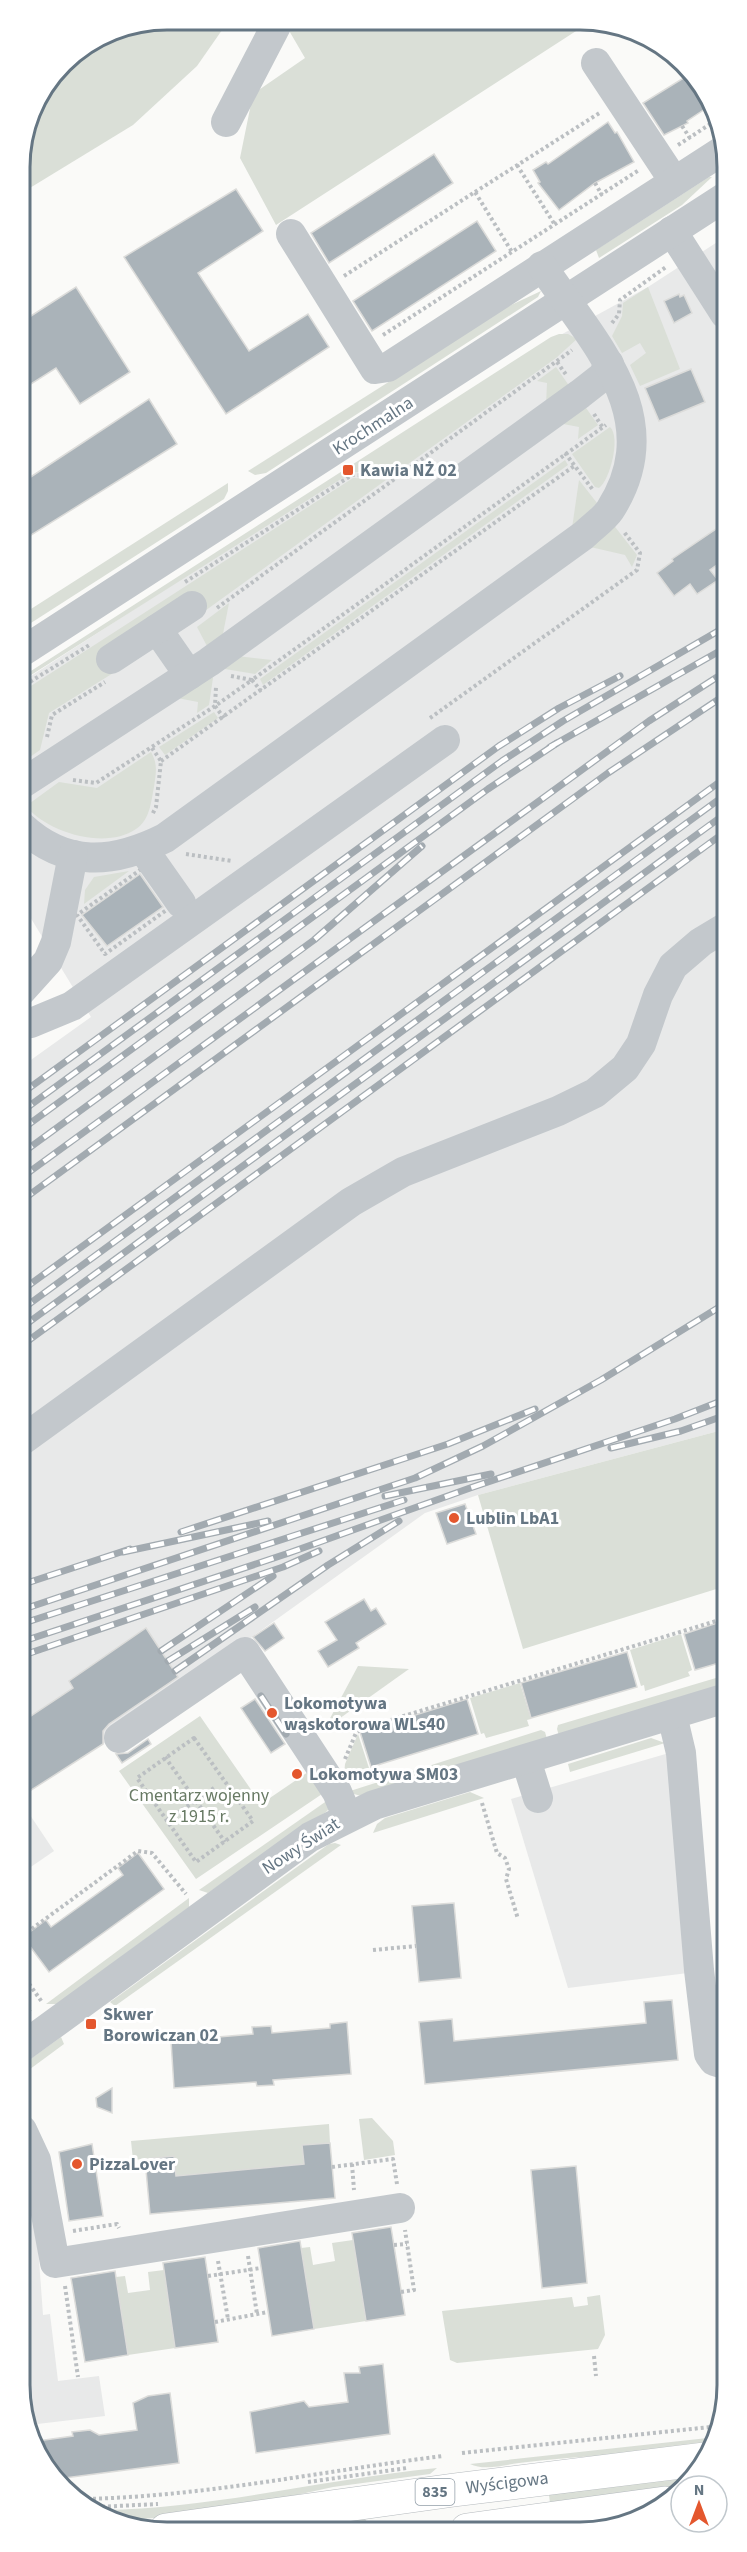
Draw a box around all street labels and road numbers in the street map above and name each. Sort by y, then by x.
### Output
street label: Krochmalna [328,391,418,461]
street label: Nowy Świat [257,1812,345,1880]
street label: Wyścigowa [464,2466,550,2500]
road number: 835 [416,2479,454,2505]

